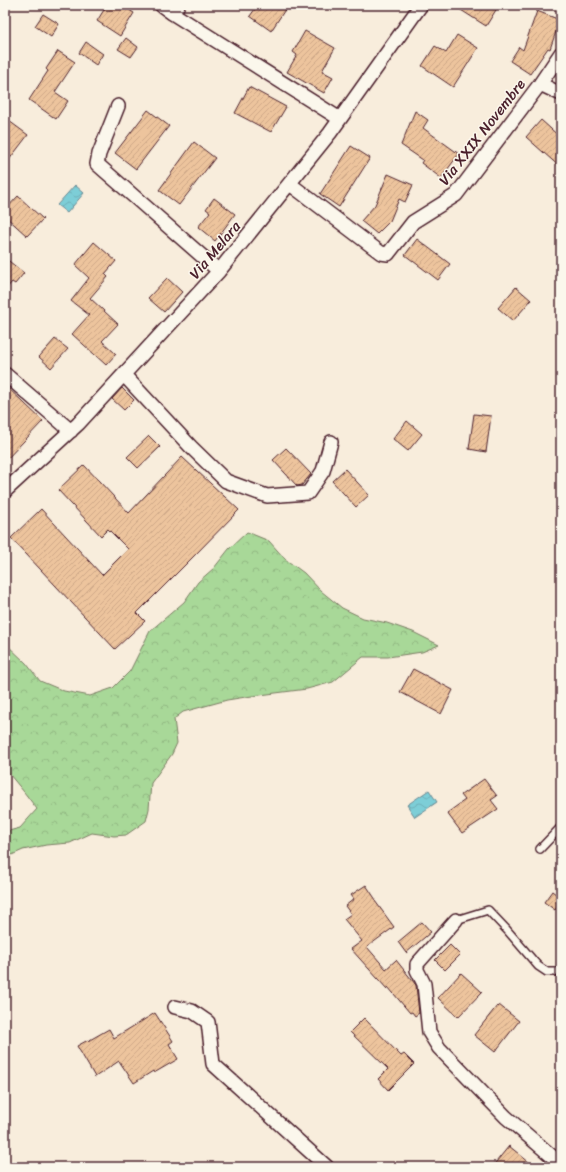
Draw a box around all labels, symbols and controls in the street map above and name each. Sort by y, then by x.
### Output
street label: Via XXIX Novembre [432,73,532,191]
street label: Via Melara [183,214,248,285]

